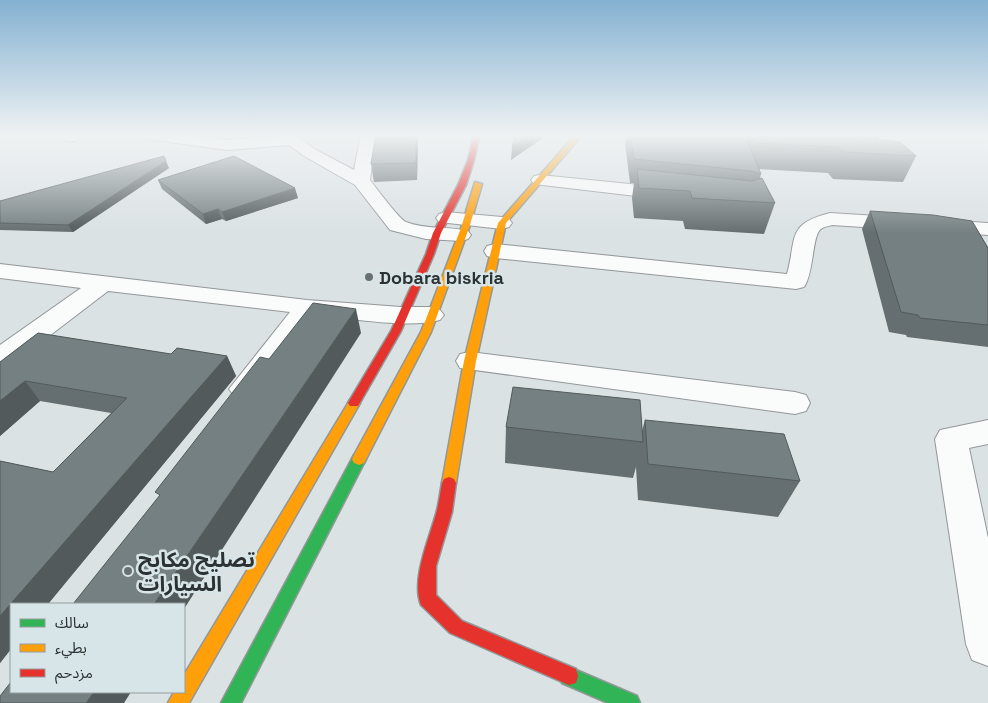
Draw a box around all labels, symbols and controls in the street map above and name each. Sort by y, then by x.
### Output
place label: Dobara biskria [379,266,505,289]
marker: Dobara biskria [363,271,375,283]
place label: تصليح مكابح السيارات [138,546,255,597]
marker: تصليح مكابح السيارات [122,565,134,577]
legend [10,603,185,693]
text: سالك [55,613,89,632]
text: بطيء [55,638,87,659]
text: مزدحم [55,663,93,684]

